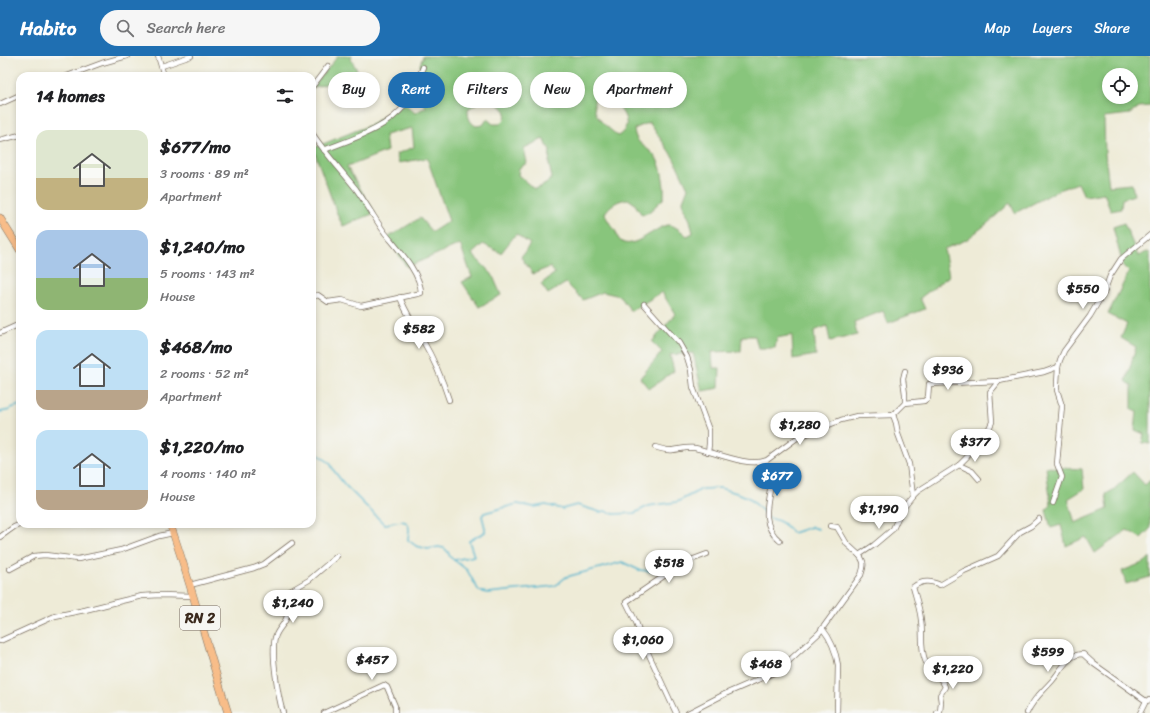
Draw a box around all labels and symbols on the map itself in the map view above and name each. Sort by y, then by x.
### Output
pin: $550 [1059,276,1107,310]
pin: $582 [395,316,443,350]
pin: $936 [924,357,972,391]
pin: $1,280 [767,412,833,446]
pin: $377 [951,429,999,463]
pin: $677 [753,463,801,497]
pin: $1,190 [846,496,912,530]
pin: $518 [645,550,693,584]
pin: $1,240 [260,590,326,624]
road number: RN 2 [180,606,220,630]
pin: $1,060 [610,627,676,661]
pin: $599 [1024,639,1072,673]
pin: $457 [348,647,396,681]
pin: $468 [742,651,790,685]
pin: $1,220 [920,656,986,690]

